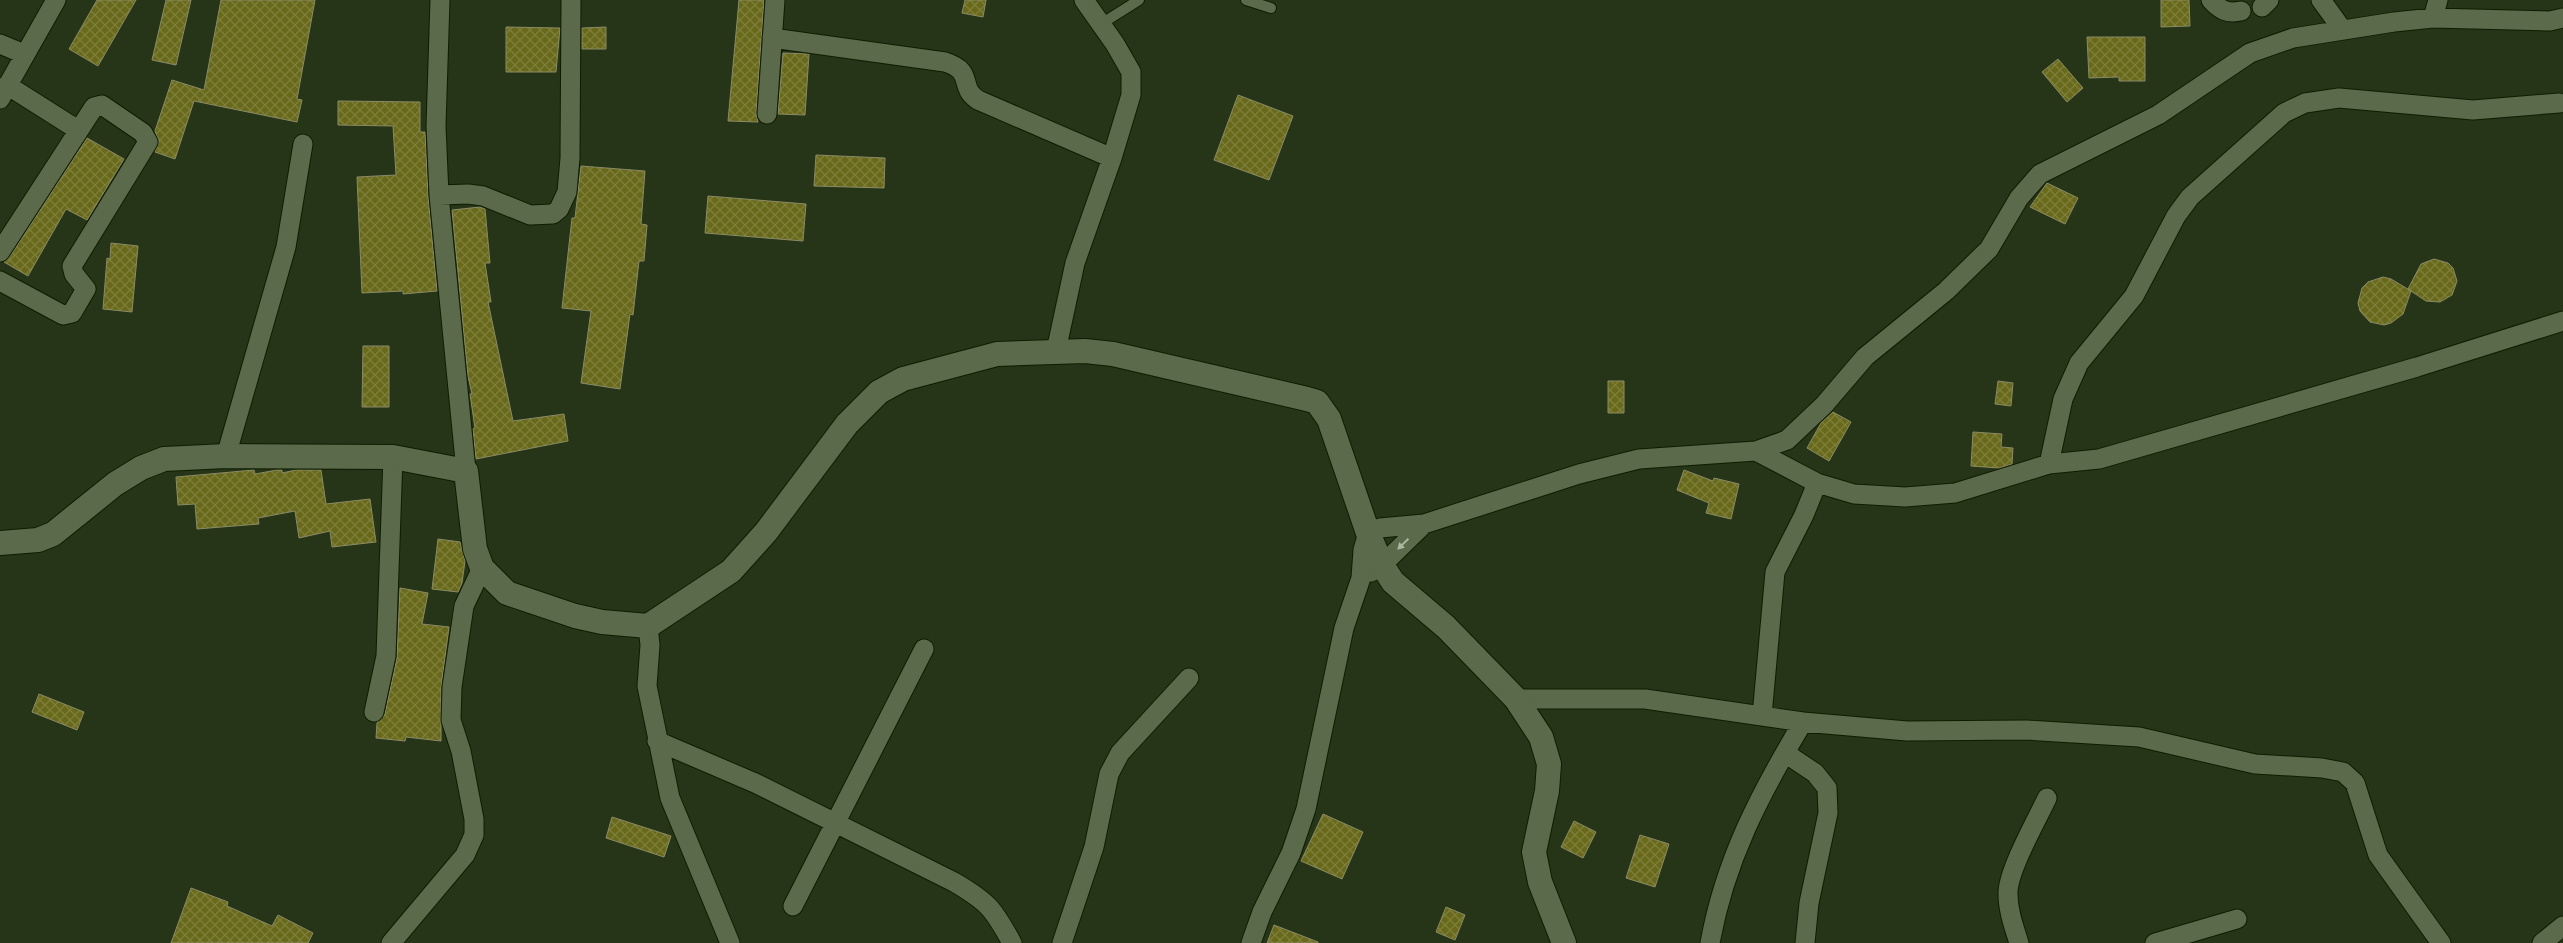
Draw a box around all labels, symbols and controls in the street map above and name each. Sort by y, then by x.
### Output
one-way arrow [1397,538,1409,550]

